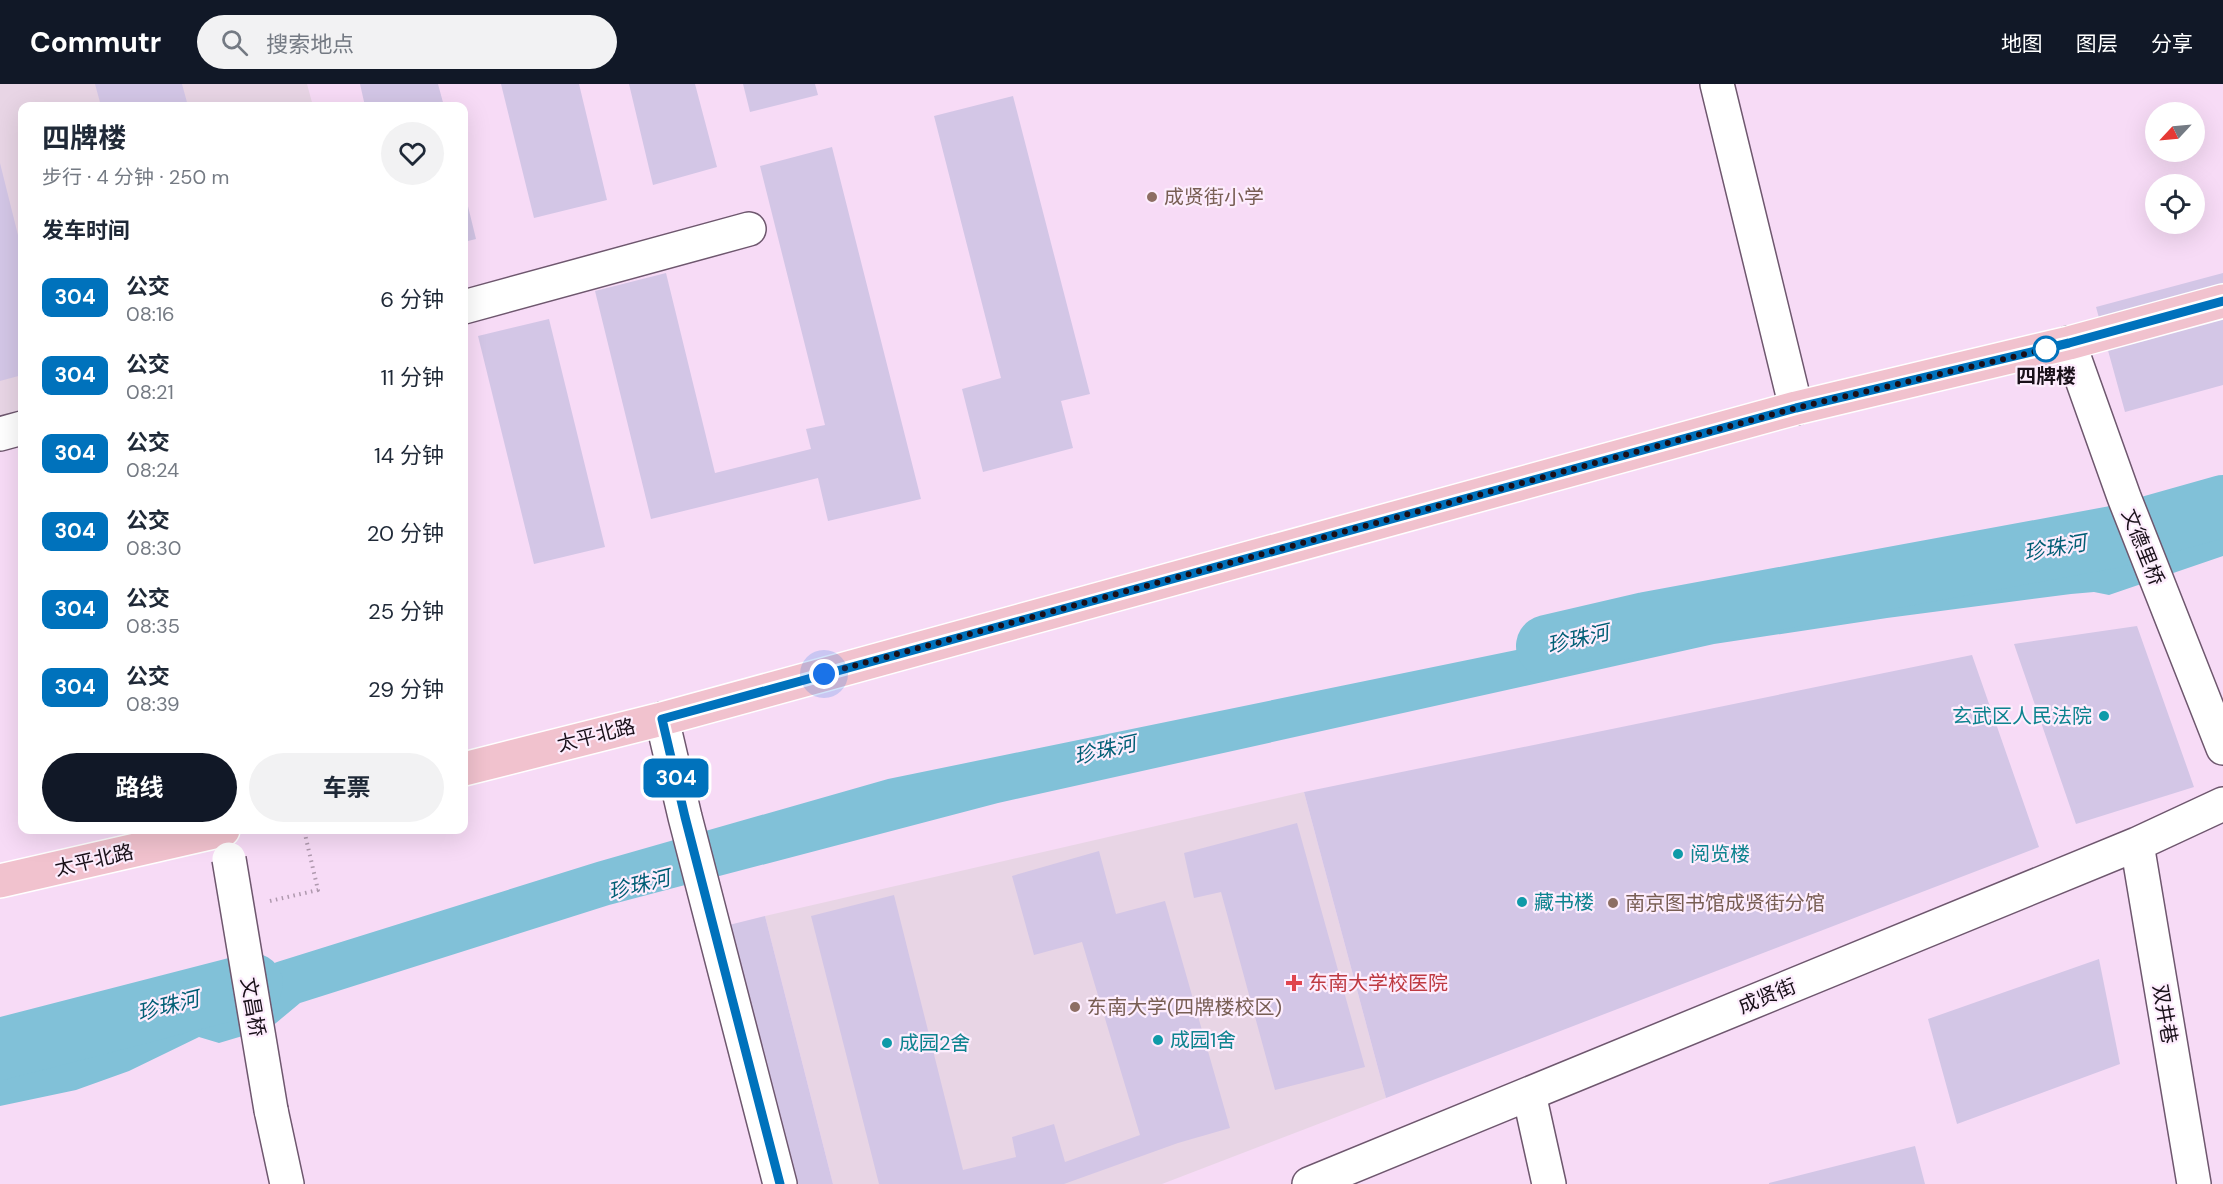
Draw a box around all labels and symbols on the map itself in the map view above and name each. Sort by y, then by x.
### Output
north arrow [2145,102,2205,162]
place label: 成贤街小学 [1164,184,1264,210]
marker: 成贤街小学 [1145,190,1159,204]
marker: 四牌楼 [2033,336,2059,362]
place label: 四牌楼 [2016,363,2076,389]
street label: 文德里桥 [2116,505,2170,589]
water label: 珍珠河 [2022,528,2092,567]
water label: 珍珠河 [1544,617,1616,660]
your location [809,659,839,689]
place label: 玄武区人民法院 [1952,703,2092,729]
marker: 玄武区人民法院 [2097,709,2111,723]
street label: 太平北路 [554,713,638,757]
water label: 珍珠河 [1071,728,1143,771]
line badge: 304 [642,758,710,798]
street label: 太平北路 [52,838,136,882]
place label: 阅览楼 [1690,841,1750,867]
marker: 阅览楼 [1671,847,1685,861]
water label: 珍珠河 [605,863,677,906]
place label: 藏书楼 [1534,889,1594,915]
place label: 南京图书馆成贤街分馆 [1625,890,1825,916]
marker: 藏书楼 [1515,895,1529,909]
marker: 南京图书馆成贤街分馆 [1606,896,1620,910]
place label: 东南大学校医院 [1308,970,1448,996]
street label: 成贤街 [1734,973,1800,1019]
marker: 东南大学校医院 [1285,974,1303,992]
street label: 文昌桥 [235,975,271,1039]
street label: 双井巷 [2147,982,2183,1046]
water label: 珍珠河 [134,984,206,1027]
place label: 东南大学(四牌楼校区) [1087,994,1282,1020]
marker: 东南大学(四牌楼校区) [1068,1000,1082,1014]
place label: 成园1舍 [1170,1027,1236,1053]
place label: 成园2舍 [899,1030,971,1056]
marker: 成园1舍 [1151,1033,1165,1047]
marker: 成园2舍 [880,1036,894,1050]

